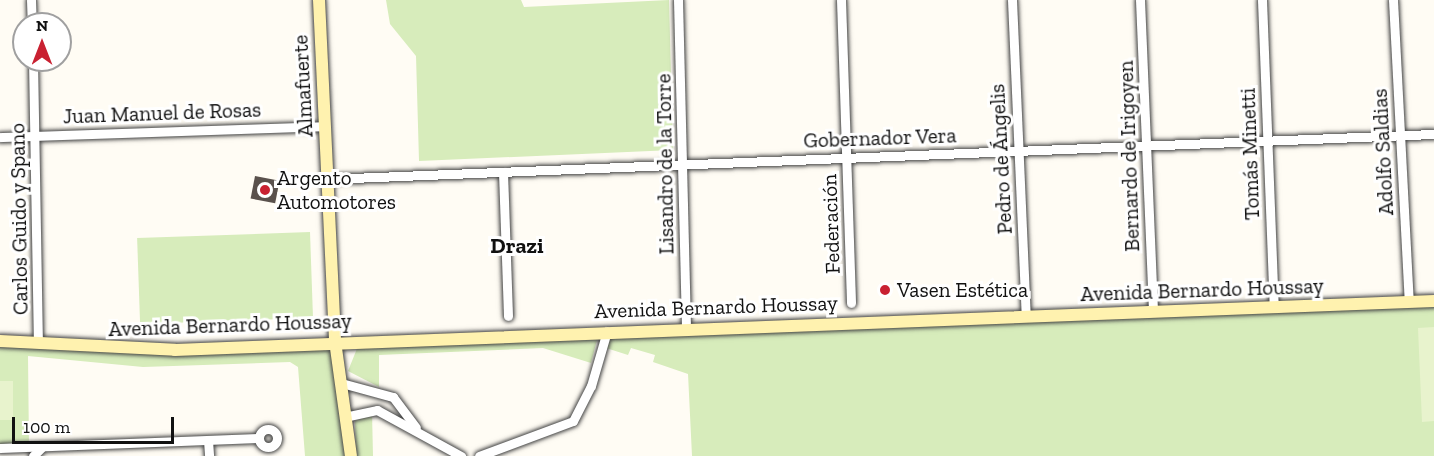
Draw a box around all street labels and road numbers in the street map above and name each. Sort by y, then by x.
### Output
street label: Almafuerte [288,34,318,138]
street label: Bernardo de Irigoyen [1113,60,1145,252]
street label: Lisandro de la Torre [651,73,679,255]
street label: Pedro de Ángelis [984,83,1018,235]
street label: Tomás Minetti [1235,87,1265,221]
street label: Adolfo Saldias [1367,88,1399,216]
street label: Juan Manuel de Rosas [62,97,262,129]
street label: Carlos Guido y Spano [5,122,33,316]
street label: Gobernador Vera [802,123,958,153]
street label: Federación [817,174,845,274]
street label: Avenida Bernardo Houssay [1080,273,1324,307]
street label: Avenida Bernardo Houssay [594,290,838,324]
street label: Avenida Bernardo Houssay [108,308,352,342]

